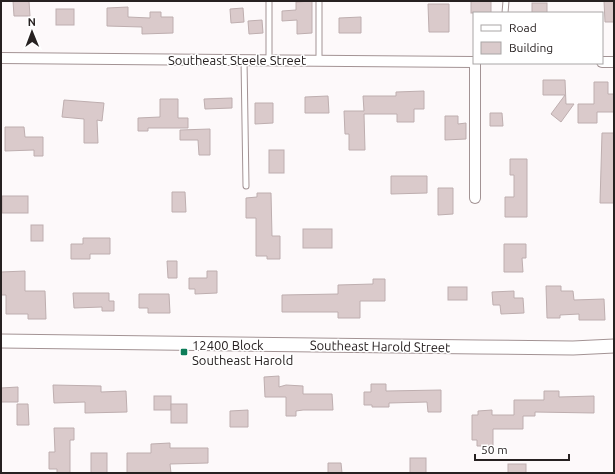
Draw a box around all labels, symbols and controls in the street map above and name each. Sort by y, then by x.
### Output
north arrow [12,12,52,52]
legend [473,12,603,64]
text: N [28,16,36,28]
text: Road [509,21,537,34]
text: Building [509,41,553,54]
street label: Southeast Steele Street [168,53,306,67]
place label: 12400 Block Southeast Harold [192,338,293,367]
street label: Southeast Harold Street [310,338,450,354]
marker: 12400 Block Southeast Harold [179,347,189,357]
scale bar [475,436,569,462]
text: 50 m [481,443,508,456]

